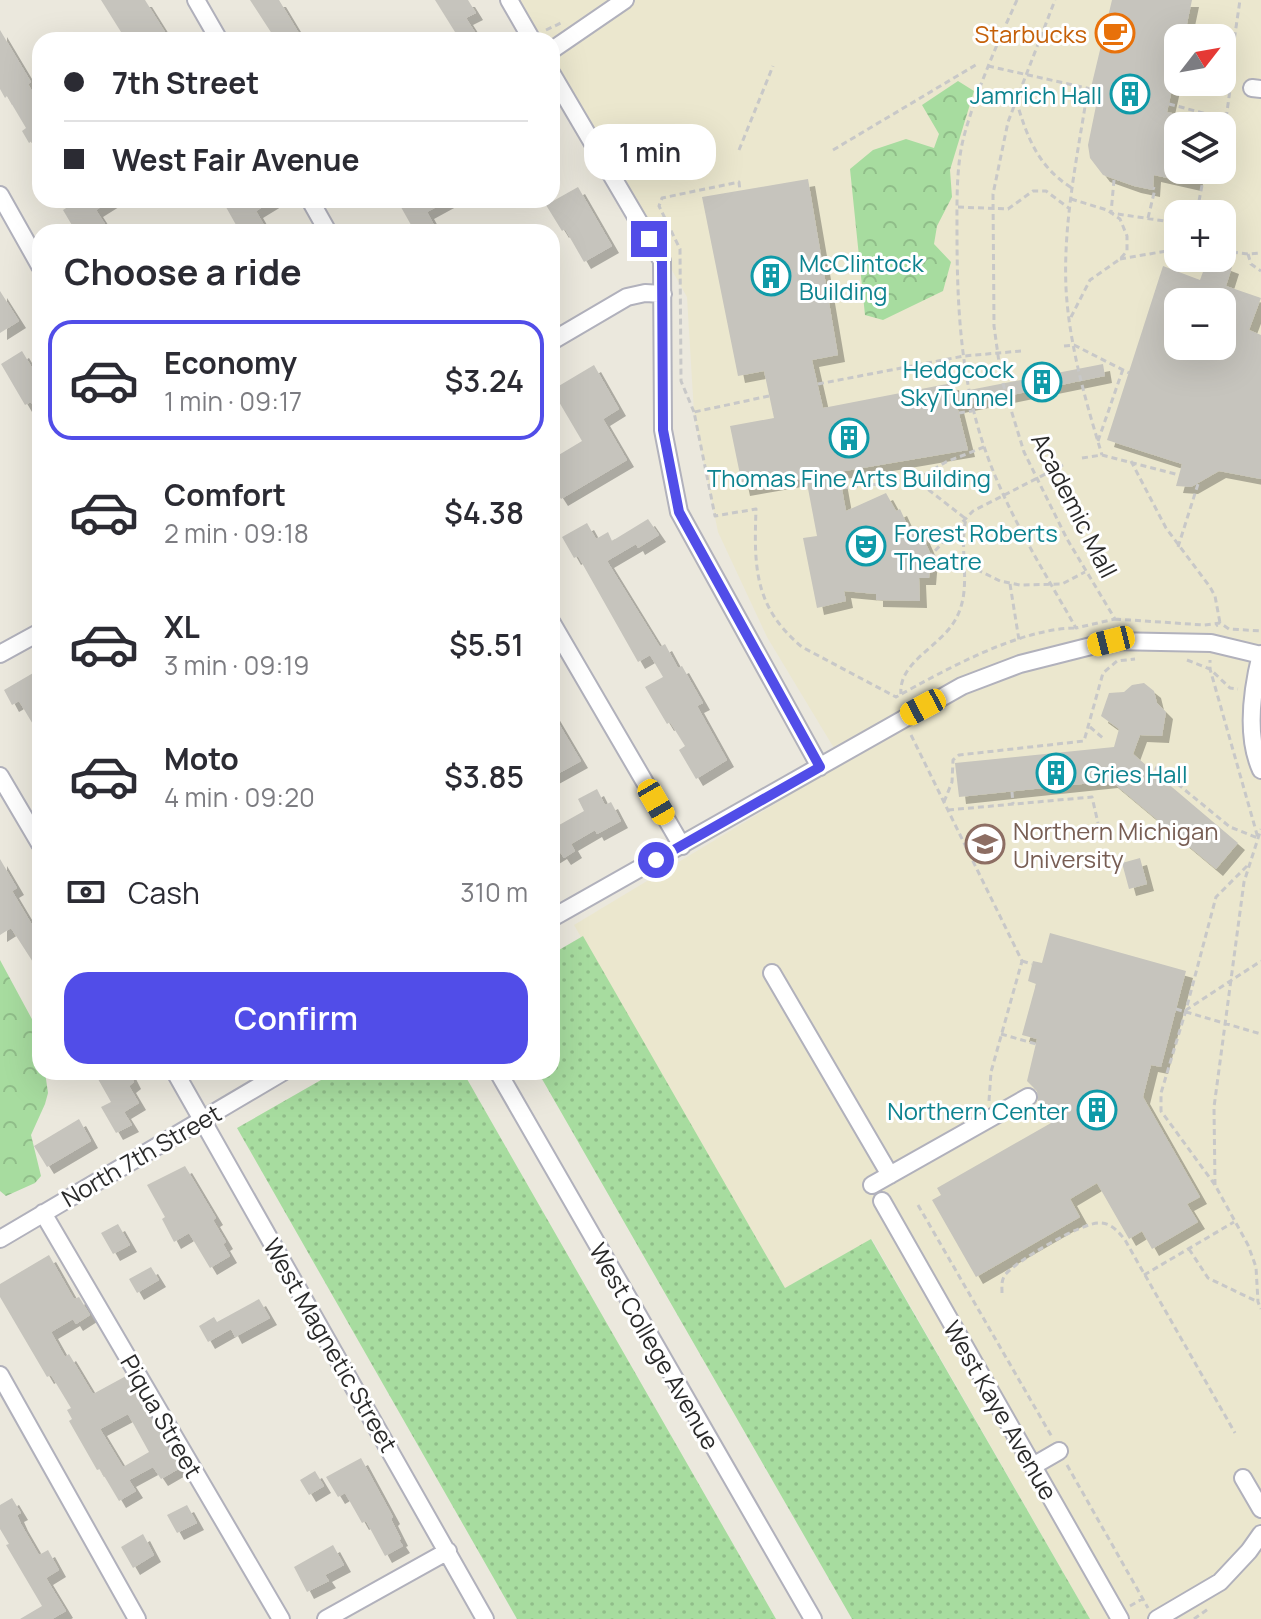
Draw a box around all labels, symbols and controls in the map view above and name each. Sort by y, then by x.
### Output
cafe icon: Starbucks [1094,12,1136,54]
place label: Starbucks [975,17,1087,50]
north arrow [1164,24,1236,96]
map controls [1164,24,1236,360]
text: 7th Street [112,62,259,103]
building icon: Jamrich Hall [1109,73,1151,115]
place label: Jamrich Hall [970,78,1102,111]
button: layers [1164,112,1236,184]
callout: 1 min [583,123,715,179]
text: 1 min [619,134,681,170]
text: West Fair Avenue [112,139,360,180]
button: + [1164,200,1236,272]
route end [631,221,667,257]
place label: McClintock Building [799,246,925,307]
text: Choose a ride [64,247,302,296]
building icon: McClintock Building [750,255,792,297]
button: − [1164,288,1236,360]
text: Economy [164,342,297,383]
icon: car [68,344,140,416]
place label: Hedgcock SkyTunnel [900,352,1015,413]
text: $3.24 [445,360,524,401]
building icon: Hedgcock SkyTunnel [1021,361,1063,403]
text: 1 min · 09:17 [164,383,302,419]
building icon: Thomas Fine Arts Building [828,417,870,459]
street label: Academic Mall [1024,427,1126,583]
place label: Thomas Fine Arts Building [707,461,991,494]
text: Comfort [164,474,286,515]
icon: car [68,476,140,548]
text: $4.38 [444,492,524,533]
text: 2 min · 09:18 [164,515,309,551]
place label: Forest Roberts Theatre [894,516,1058,577]
theatre icon: Forest Roberts Theatre [845,525,887,567]
text: XL [164,606,200,647]
icon: car [68,608,140,680]
text: $5.51 [449,624,524,665]
car [1085,624,1137,658]
text: 3 min · 09:19 [164,647,309,683]
car [896,685,950,729]
text: Moto [164,738,239,779]
icon: car [68,740,140,812]
building icon: Gries Hall [1035,752,1077,794]
text: $3.85 [444,756,524,797]
place label: Gries Hall [1084,757,1188,790]
car [634,775,678,829]
text: 4 min · 09:20 [164,779,315,815]
place label: Northern Michigan University [1013,814,1219,875]
school or university icon: Northern Michigan University [964,823,1006,865]
route start [638,842,674,878]
icon: cash [64,870,108,914]
text: Cash [128,872,200,913]
text: 310 m [460,874,528,910]
button: Confirm [64,972,528,1064]
building icon: Northern Center [1076,1089,1118,1131]
place label: Northern Center [887,1094,1069,1127]
street label: North 7th Street [55,1096,227,1214]
street label: West Magnetic Street [256,1232,406,1458]
street label: West College Avenue [582,1236,728,1456]
street label: West Kaye Avenue [936,1314,1066,1506]
street label: Piqua Street [113,1348,211,1484]

